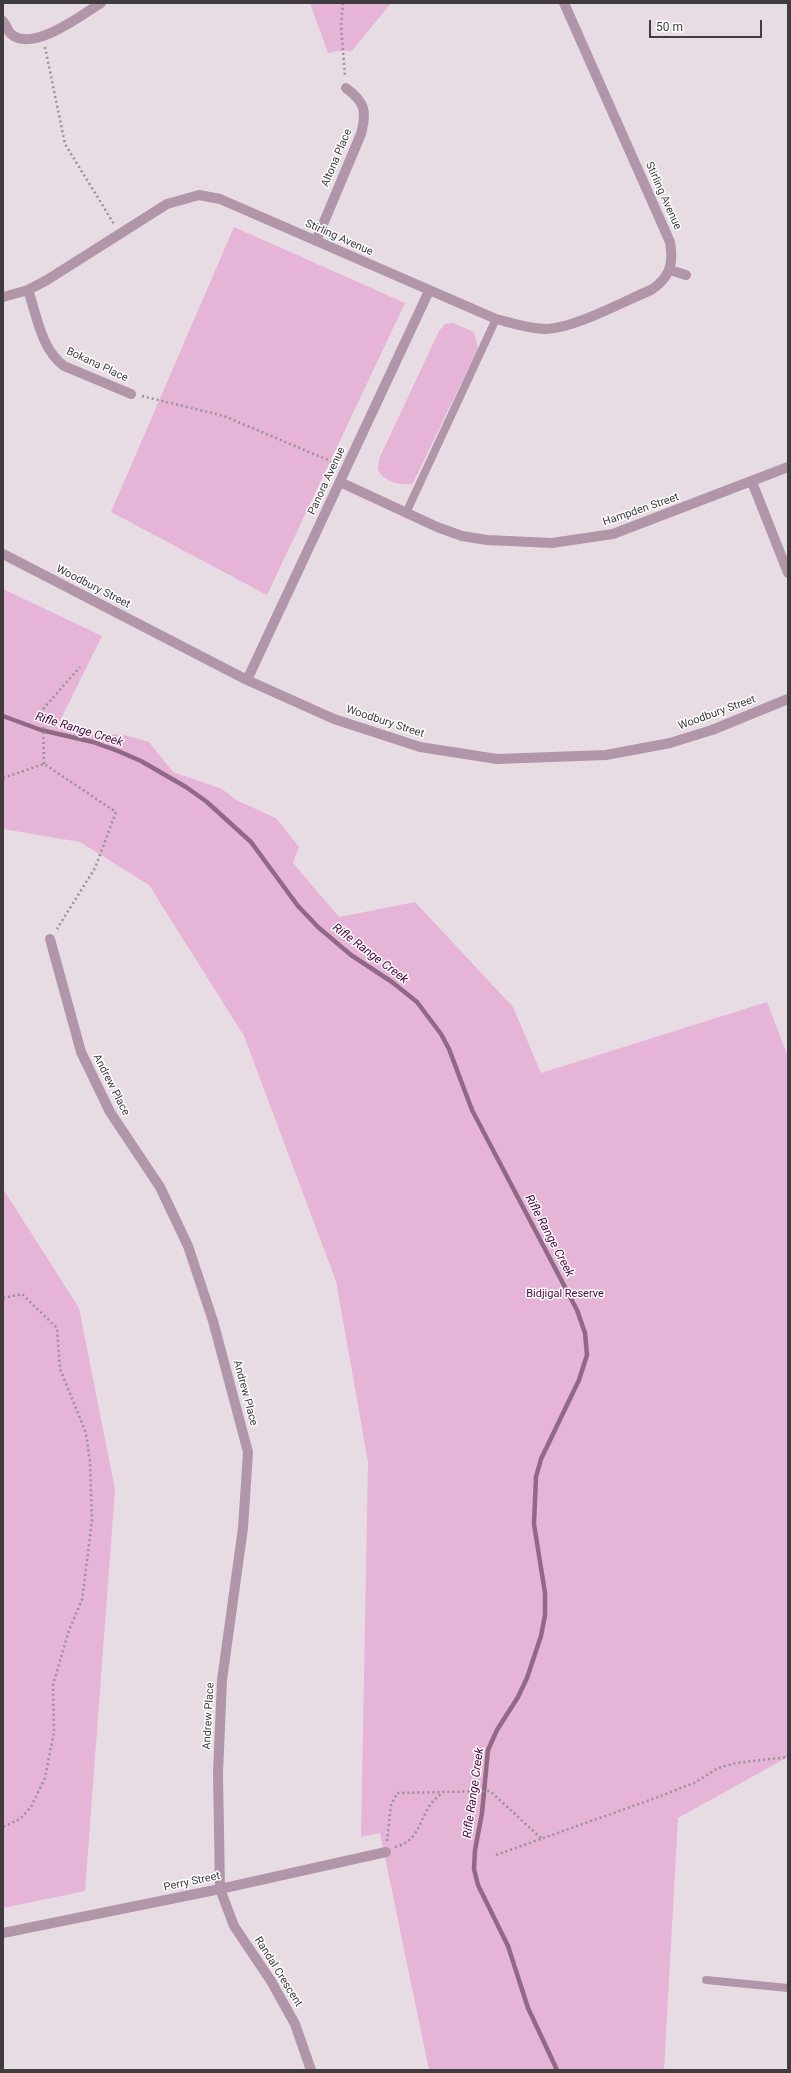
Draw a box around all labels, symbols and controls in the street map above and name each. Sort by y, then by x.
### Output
scale bar [651,12,764,38]
text: 50 m [656,20,683,34]
street label: Altona Place [319,127,355,189]
street label: Stirling Avenue [642,160,684,232]
street label: Stirling Avenue [303,217,375,259]
street label: Bokana Place [64,345,130,385]
street label: Panora Avenue [306,445,348,517]
street label: Hampden Street [601,491,681,529]
street label: Woodbury Street [54,563,132,611]
street label: Woodbury Street [677,693,757,733]
street label: Woodbury Street [344,703,426,741]
water label: Rifle Range Creek [33,710,125,750]
water label: Rifle Range Creek [329,921,411,987]
street label: Andrew Place [90,1052,132,1118]
water label: Rifle Range Creek [521,1192,577,1280]
park label: Bidjigal Reserve [526,1287,604,1301]
street label: Andrew Place [230,1359,260,1427]
street label: Andrew Place [201,1682,217,1750]
water label: Rifle Range Creek [461,1747,487,1839]
street label: Perry Street [163,1870,221,1894]
street label: Randal Crescent [251,1935,305,2009]

